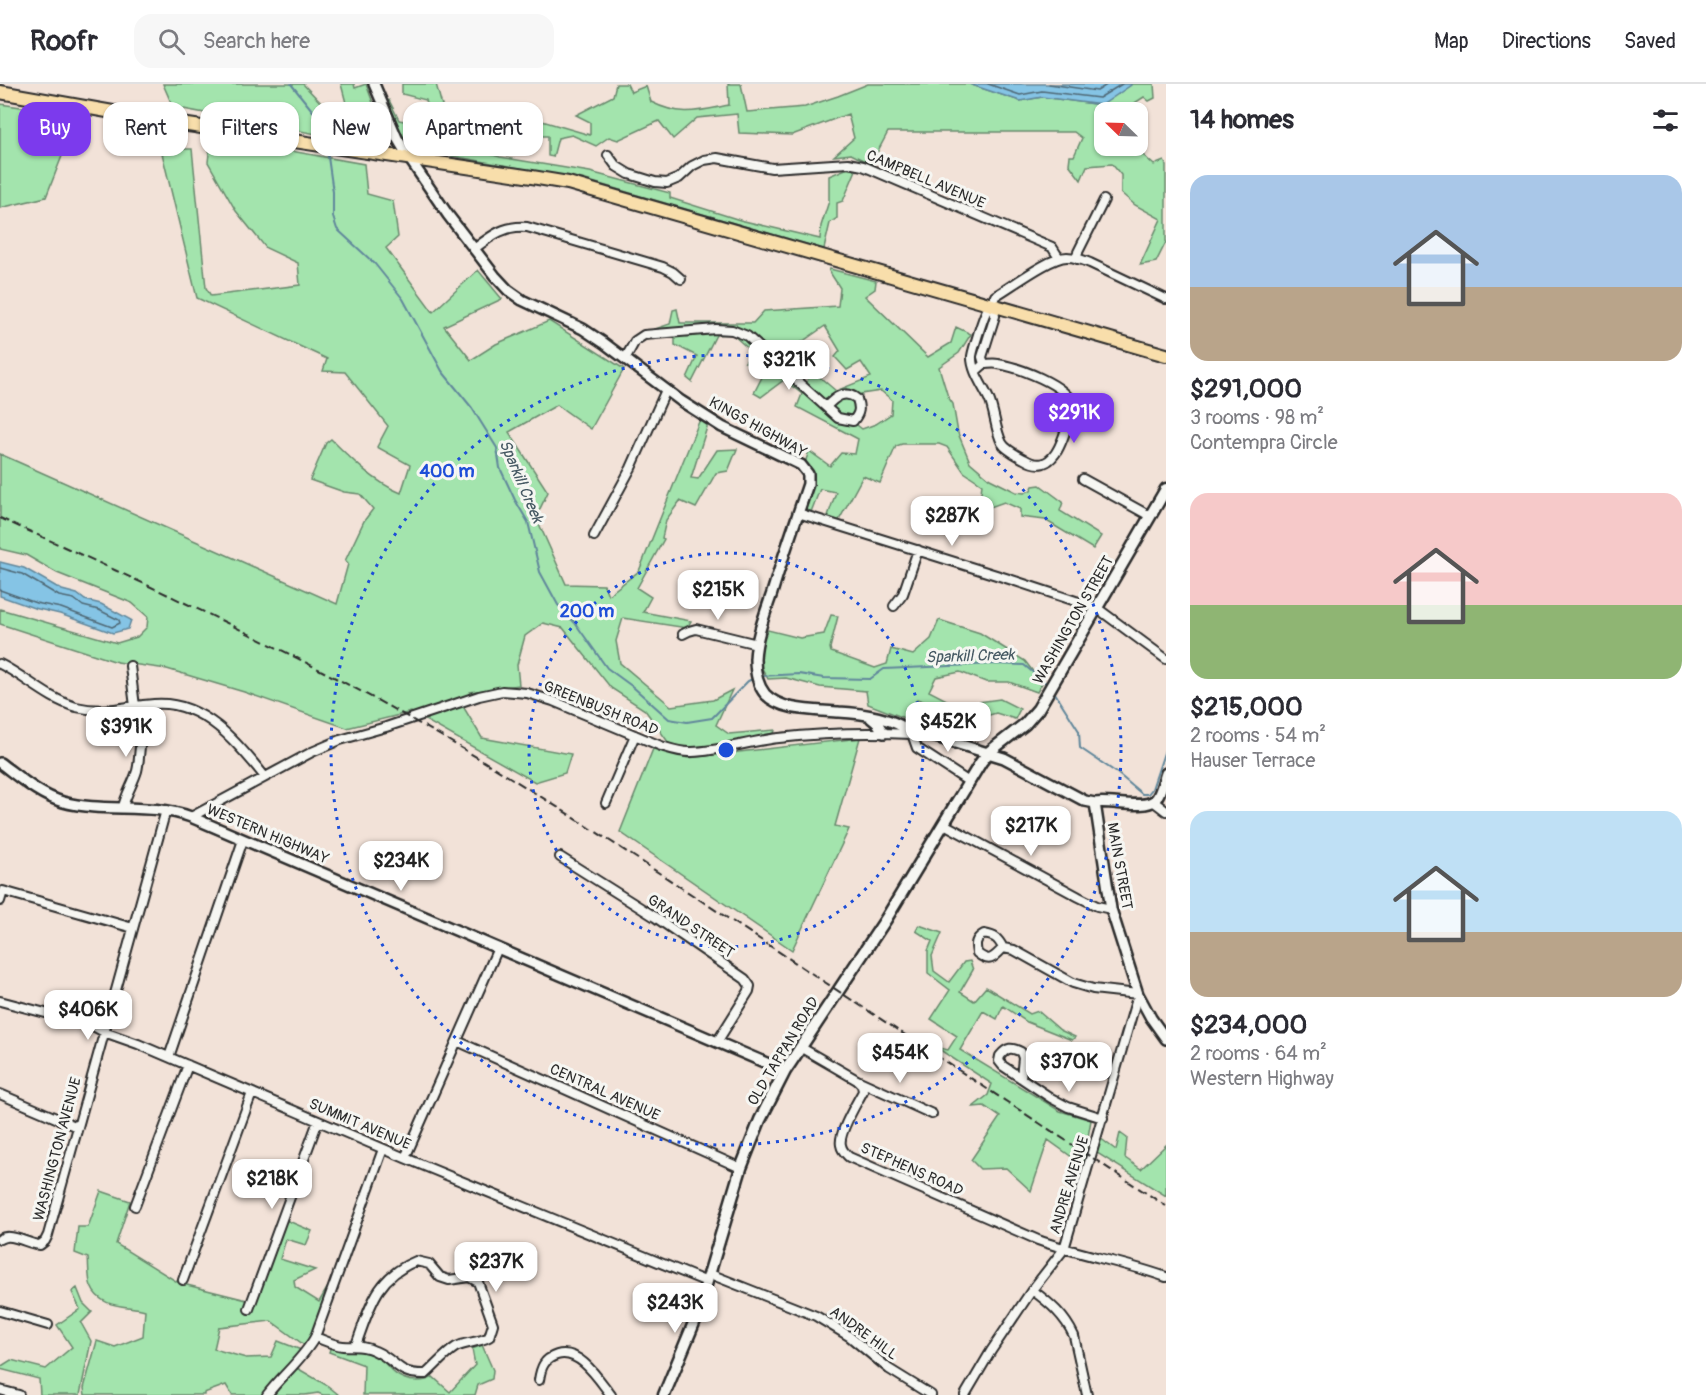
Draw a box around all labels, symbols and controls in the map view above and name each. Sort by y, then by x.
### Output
search box [134,14,554,68]
text: Roofr [30,24,98,59]
icon: search [155,25,188,58]
text: Search here [203,27,310,55]
text: Map [1434,28,1469,55]
text: Directions [1502,28,1591,55]
text: Saved [1624,28,1676,55]
chip: Buy [18,102,91,156]
chip: Rent [103,102,188,156]
chip: Filters [200,102,299,156]
chip: New [311,102,391,156]
chip: Apartment [403,102,543,156]
north arrow [1094,102,1148,156]
map controls [1094,102,1148,156]
text: 14 homes [1190,104,1294,136]
icon: filters [1649,104,1682,137]
street label: CAMPBELL AVENUE [864,146,988,213]
icon: home [1382,214,1490,322]
pin: $321K [747,340,831,391]
text: $321K [762,347,816,372]
text: $291,000 [1190,373,1302,405]
street label: KINGS HIGHWAY [706,393,810,462]
pin: $291K [1032,393,1116,444]
text: $291K [1048,400,1100,425]
text: 3 rooms · 98 m² [1190,405,1324,430]
text: Contempra Circle [1190,430,1338,455]
water label: Sparkill Creek [495,437,548,527]
text: 400 m [420,460,474,483]
pin: $287K [910,496,994,547]
text: $287K [925,503,979,528]
icon: home [1382,532,1490,640]
street label: WASHINGTON STREET [1029,553,1118,688]
pin: $215K [676,570,760,621]
text: $215K [692,577,744,602]
text: 200 m [560,600,614,623]
water label: Sparkill Creek [926,644,1016,668]
street label: GREENBUSH ROAD [541,677,661,740]
text: $215,000 [1190,691,1303,723]
pin: $452K [906,702,990,753]
pin: $391K [84,707,168,758]
text: $452K [920,709,976,734]
text: $391K [100,714,152,739]
text: 2 rooms · 54 m² [1190,723,1326,748]
centre of rings [716,740,736,760]
text: Hauser Terrace [1190,748,1315,773]
street label: WESTERN HIGHWAY [204,800,332,869]
pin: $217K [989,806,1073,857]
text: $217K [1005,813,1057,838]
street label: MAIN STREET [1103,821,1136,911]
pin: $234K [359,841,443,892]
text: $234K [373,848,429,873]
icon: home [1382,850,1490,958]
street label: GRAND STREET [644,890,738,962]
pin: $406K [46,990,130,1041]
street label: OLD TAPPAN ROAD [743,993,823,1109]
text: $406K [58,997,118,1022]
text: $234,000 [1190,1009,1307,1041]
pin: $454K [858,1033,942,1084]
text: $454K [872,1040,928,1065]
text: 2 rooms · 64 m² [1190,1041,1327,1066]
pin: $370K [1027,1042,1111,1093]
text: $370K [1040,1049,1098,1074]
street label: CENTRAL AVENUE [547,1060,663,1125]
text: Western Highway [1190,1066,1334,1091]
street label: WASHINGTON AVENUE [29,1075,86,1223]
street label: SUMMIT AVENUE [306,1094,414,1155]
street label: ANDRE AVENUE [1046,1134,1093,1237]
street label: STEPHENS ROAD [858,1138,966,1201]
pin: $218K [230,1159,314,1210]
text: $218K [246,1166,298,1191]
pin: $237K [454,1242,538,1293]
text: $237K [468,1249,524,1274]
pin: $243K [633,1283,717,1334]
text: $243K [647,1290,703,1315]
street label: ANDRE HILL [826,1302,902,1365]

